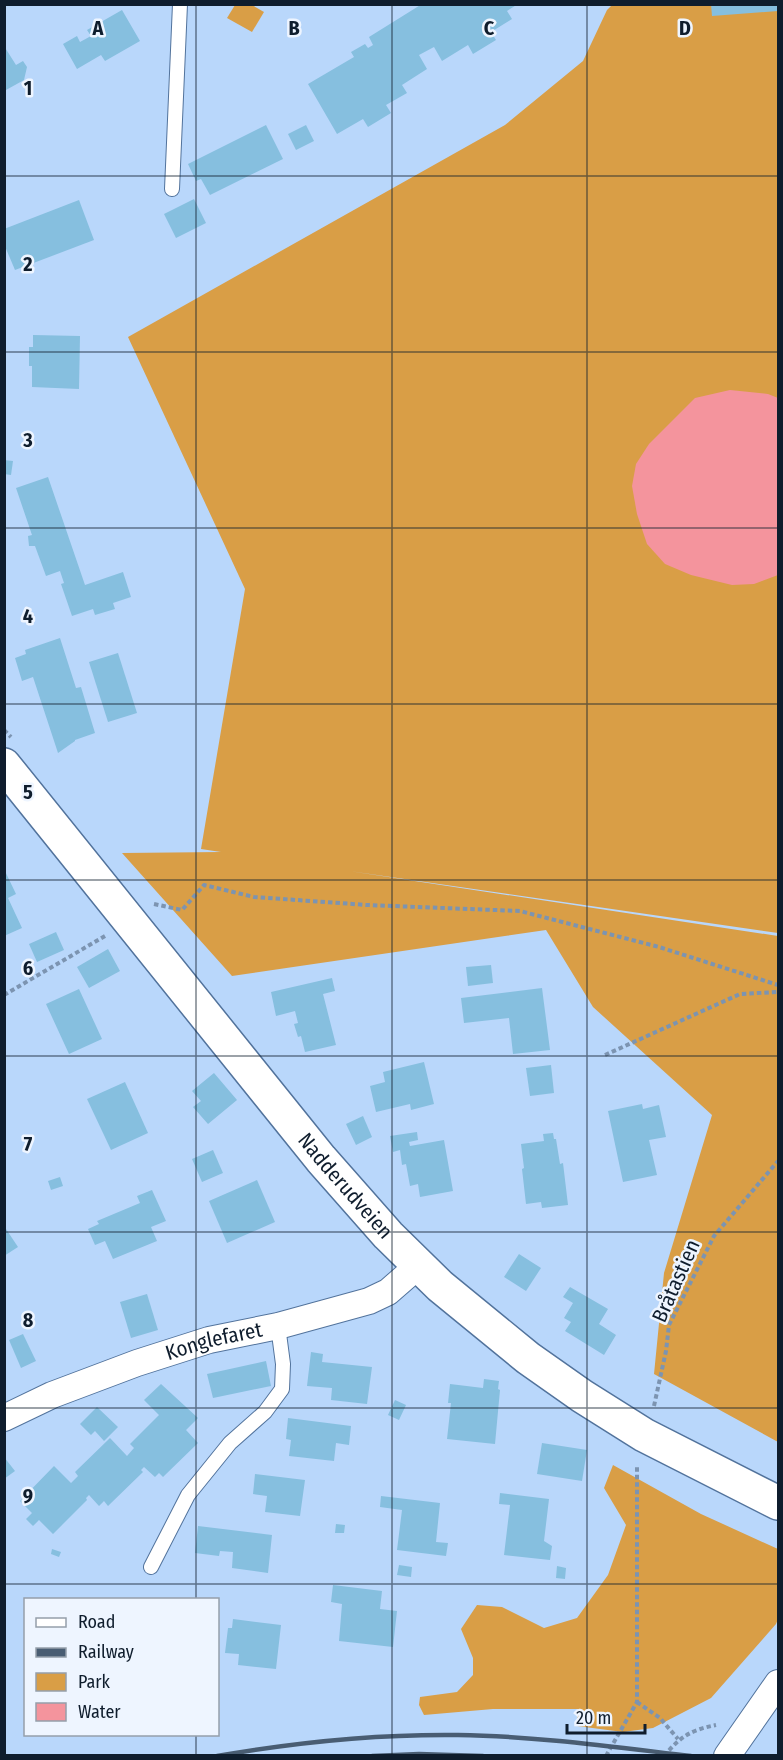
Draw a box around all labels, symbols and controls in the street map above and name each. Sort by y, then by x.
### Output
text: A [92,16,105,40]
text: B [288,16,300,40]
text: C [484,16,495,40]
text: D [679,16,691,40]
text: 1 [24,76,32,100]
text: 2 [22,252,33,276]
text: 3 [22,428,33,452]
text: 4 [23,604,33,628]
text: 5 [23,780,33,804]
text: 6 [23,956,33,980]
street label: Nadderudveien [292,1128,398,1244]
text: 7 [24,1132,33,1156]
street label: Bråtastien [646,1236,706,1326]
text: 8 [23,1308,34,1332]
street label: Konglefaret [162,1317,264,1366]
text: 9 [23,1484,33,1508]
legend [24,1598,219,1736]
text: Road [78,1611,115,1633]
text: Railway [78,1641,134,1663]
text: Park [78,1671,111,1693]
scale bar [567,1697,645,1735]
text: Water [78,1701,121,1723]
text: 20 m [576,1707,611,1729]

